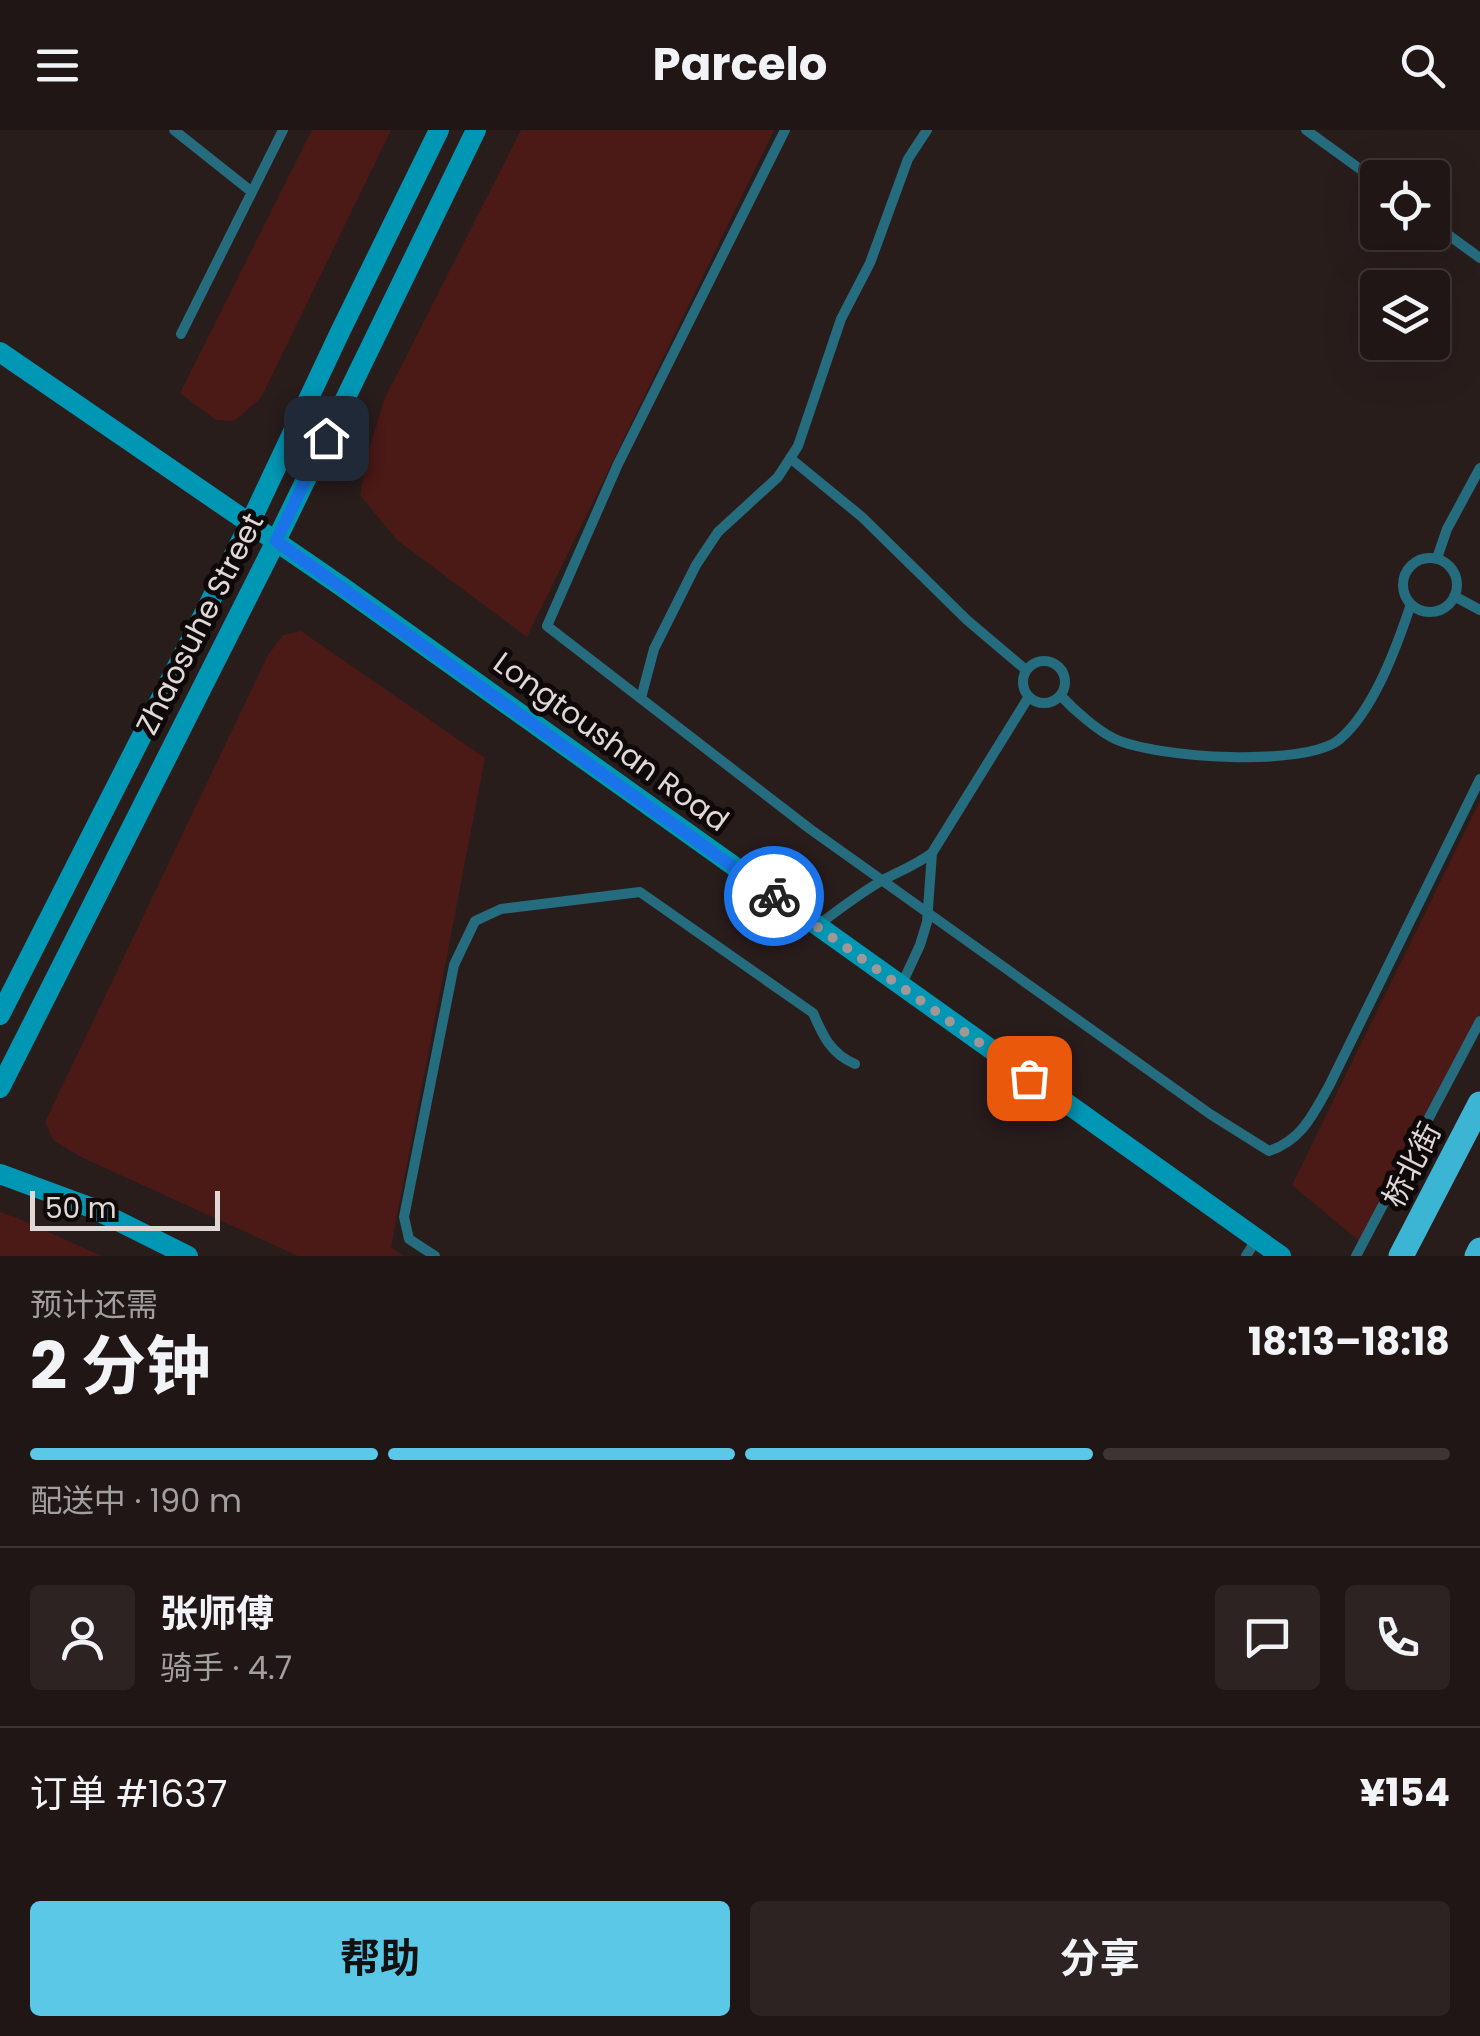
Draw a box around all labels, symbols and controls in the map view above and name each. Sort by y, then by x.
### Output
text: Parcelo [653,33,827,96]
icon: menu [30,38,85,93]
icon: search [1395,38,1450,93]
map controls [1360,160,1450,360]
button: locate [1360,160,1450,250]
button: layers [1360,270,1450,360]
pin [284,396,369,481]
icon: home [299,411,354,466]
street label: Zhaosuhe Street [125,506,274,742]
street label: Longtoushan Road [485,642,738,842]
courier [724,846,824,946]
icon: bike [747,869,802,924]
pin [987,1036,1072,1121]
icon: bag [1002,1051,1057,1106]
street label: 桥北街 [1372,1115,1451,1215]
scale bar [30,1186,220,1230]
text: 50 m [45,1189,116,1228]
text: 预计还需 [30,1282,158,1327]
text: 18:13–18:18 [1248,1315,1450,1368]
text: 2 分钟 [30,1321,211,1412]
text: 配送中 · 190 m [30,1478,242,1523]
button: person [30,1585,135,1690]
button: chat [1215,1585,1320,1690]
button: phone [1345,1585,1450,1690]
text: 张师傅 [160,1587,274,1640]
text: 骑手 · 4.7 [160,1645,292,1690]
text: ¥154 [1360,1766,1450,1819]
text: 订单 #1637 [30,1767,228,1820]
button: 帮助 [30,1901,730,2016]
button: 分享 [750,1901,1450,2016]

